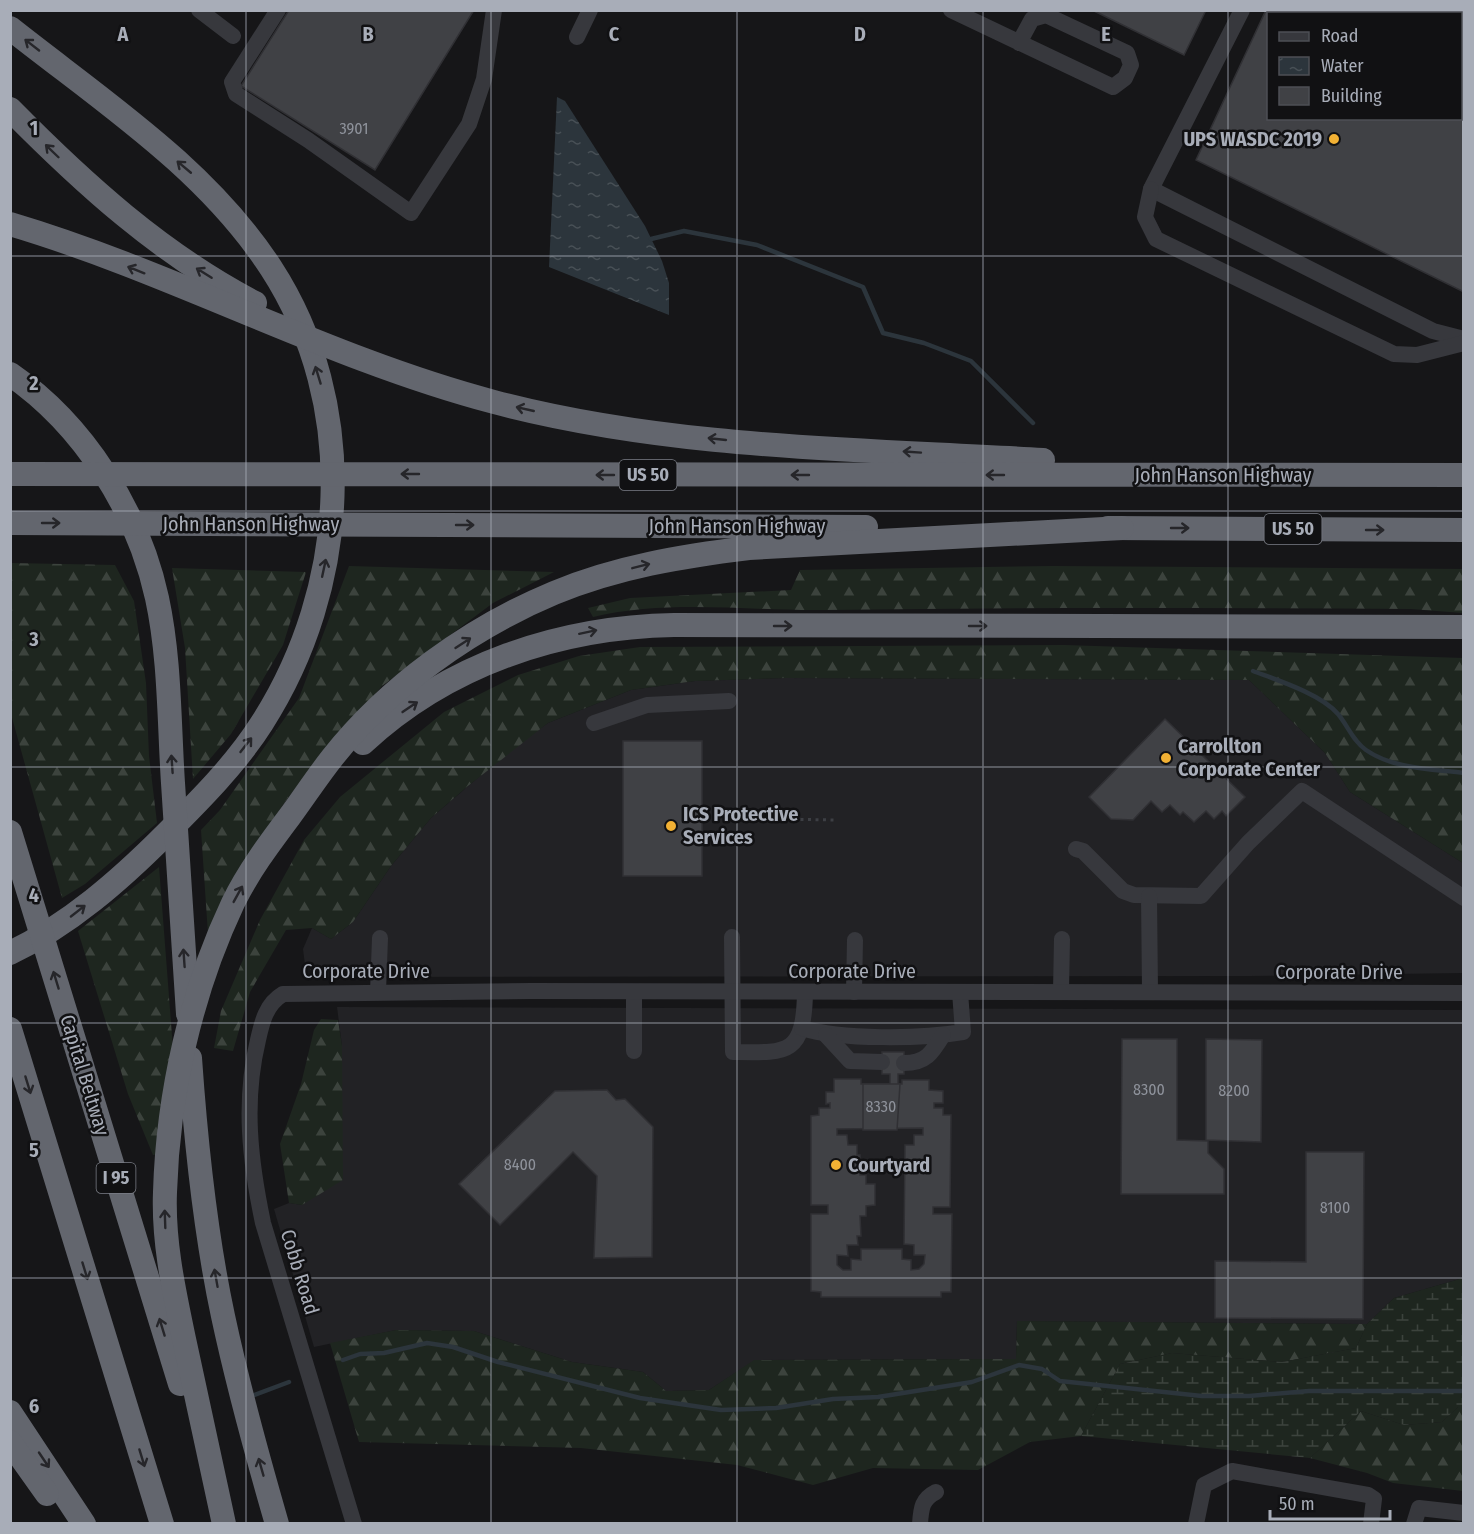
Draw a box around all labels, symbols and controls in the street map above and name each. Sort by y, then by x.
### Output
legend [1267,12,1462,120]
text: A [117,22,130,46]
text: B [362,22,374,46]
text: C [609,22,620,46]
text: D [854,22,866,46]
text: E [1101,22,1111,46]
text: Road [1321,25,1358,47]
one-way arrow [24,39,40,52]
text: Water [1321,55,1364,77]
text: Building [1321,85,1382,107]
text: 1 [30,116,38,140]
house number: 3901 [340,119,369,138]
place label: UPS WASDC 2019 [1183,127,1322,151]
marker: UPS WASDC 2019 [1327,132,1341,146]
one-way arrow [45,144,60,159]
one-way arrow [176,160,192,173]
one-way arrow [127,264,146,275]
one-way arrow [196,267,213,279]
one-way arrow [312,366,323,385]
text: 2 [28,371,39,395]
one-way arrow [515,402,534,414]
one-way arrow [708,433,728,444]
one-way arrow [902,447,922,458]
road number: US 50 [620,460,676,490]
street label: John Hanson Highway [1135,463,1312,487]
one-way arrow [401,468,421,480]
one-way arrow [596,469,616,481]
one-way arrow [791,469,811,481]
one-way arrow [986,469,1006,481]
street label: John Hanson Highway [163,512,340,536]
street label: John Hanson Highway [649,514,826,538]
road number: US 50 [1264,514,1322,544]
one-way arrow [40,517,60,529]
one-way arrow [454,519,474,531]
one-way arrow [1170,523,1190,534]
one-way arrow [1365,524,1385,536]
one-way arrow [319,559,330,578]
one-way arrow [631,559,650,571]
one-way arrow [773,620,793,632]
one-way arrow [968,620,988,632]
one-way arrow [578,626,598,637]
text: 3 [28,627,39,651]
one-way arrow [454,637,471,649]
one-way arrow [401,701,418,713]
place label: Carrollton Corporate Center [1178,734,1321,781]
one-way arrow [239,737,252,753]
marker: Carrollton Corporate Center [1159,751,1173,765]
one-way arrow [166,754,177,774]
place label: ICS Protective Services [683,802,798,849]
marker: ICS Protective Services [664,819,678,833]
text: 4 [29,883,39,907]
one-way arrow [233,886,245,903]
one-way arrow [70,904,86,917]
one-way arrow [178,949,189,969]
street label: Corporate Drive [302,959,430,983]
street label: Corporate Drive [788,959,916,983]
street label: Corporate Drive [1275,960,1403,984]
one-way arrow [50,971,61,990]
street label: Capital Beltway [55,1012,115,1139]
one-way arrow [23,1075,34,1094]
house number: 8300 [1133,1080,1165,1099]
house number: 8200 [1218,1081,1250,1100]
house number: 8330 [866,1097,896,1116]
text: 5 [29,1138,39,1162]
place label: Courtyard [848,1153,930,1177]
house number: 8400 [504,1155,536,1174]
marker: Courtyard [829,1158,843,1172]
road number: I 95 [96,1163,136,1193]
house number: 8100 [1320,1198,1350,1217]
one-way arrow [160,1209,171,1229]
street label: Cobb Road [276,1227,324,1317]
one-way arrow [80,1261,91,1280]
one-way arrow [210,1268,221,1288]
one-way arrow [156,1318,167,1337]
text: 6 [29,1394,39,1418]
one-way arrow [137,1448,148,1467]
one-way arrow [38,1452,50,1468]
one-way arrow [255,1458,266,1477]
scale bar [1270,1483,1390,1521]
text: 50 m [1279,1493,1315,1515]

